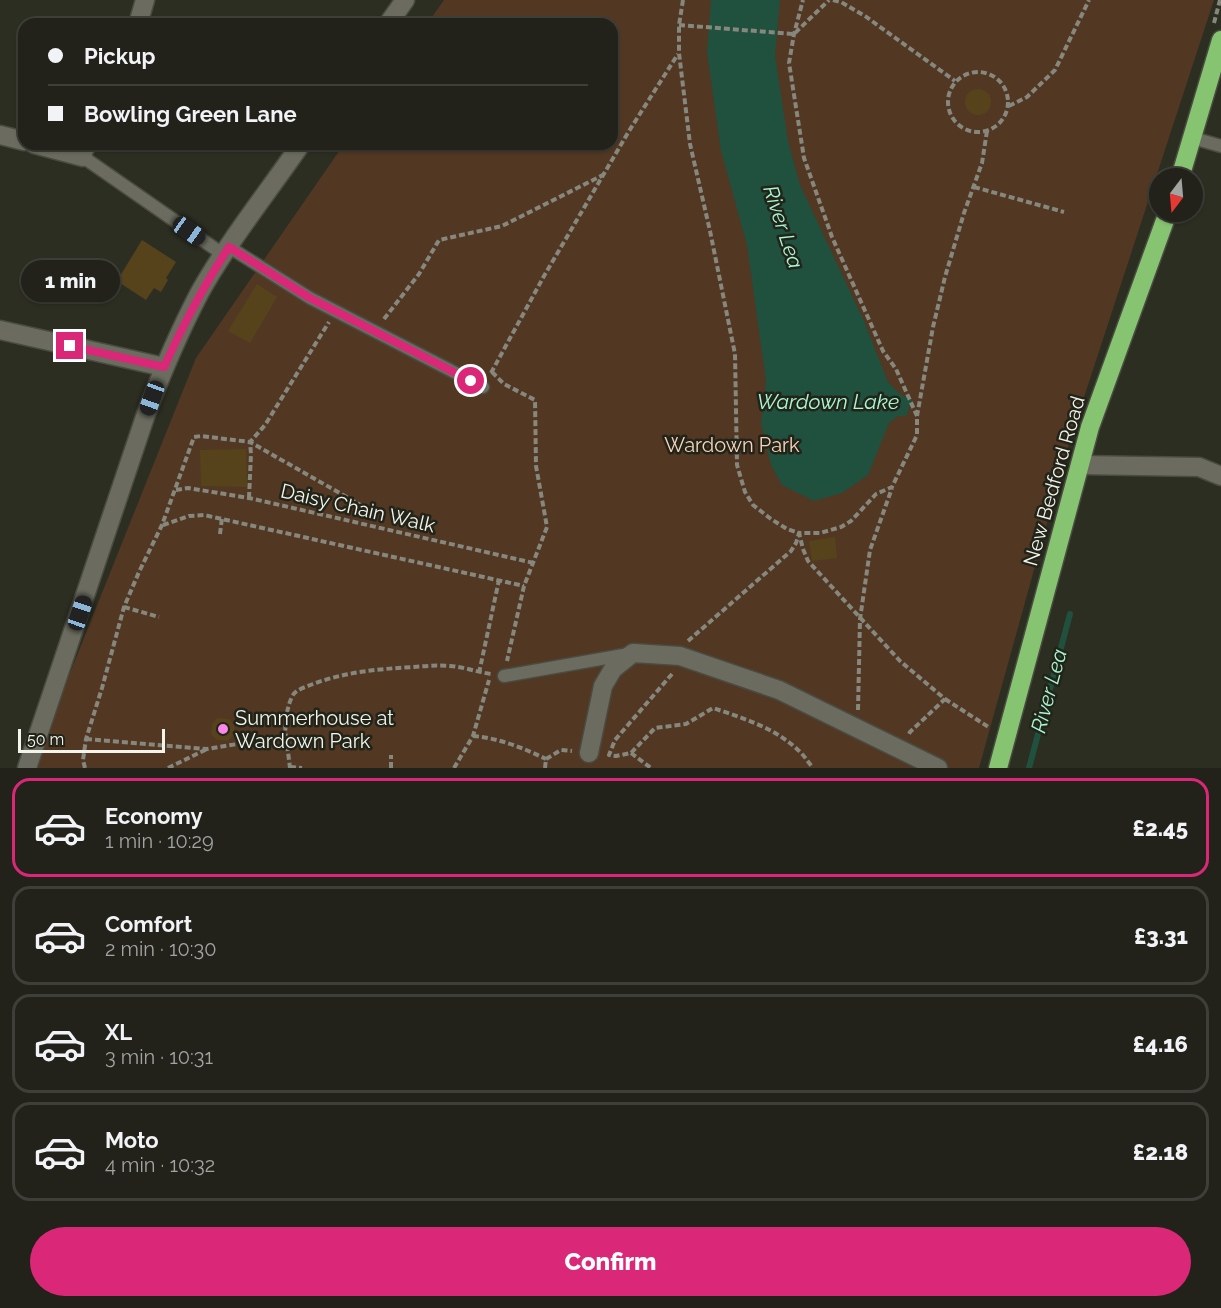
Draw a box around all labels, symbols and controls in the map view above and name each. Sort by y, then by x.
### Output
text: Pickup [84,43,156,69]
text: Bowling Green Lane [84,101,297,127]
north arrow [1149,168,1203,222]
map controls [1149,168,1203,222]
water label: River Lea [758,182,809,272]
car [169,213,209,249]
callout: 1 min [20,259,119,301]
text: 1 min [45,269,96,293]
route end [56,332,83,359]
route start [457,367,484,394]
car [137,378,167,418]
water label: Wardown Lake [757,389,899,414]
street label: New Bedford Road [1018,393,1090,569]
park label: Wardown Park [664,433,800,457]
street label: Daisy Chain Walk [278,479,438,538]
car [66,593,94,633]
water label: River Lea [1025,646,1072,736]
place label: Summerhouse at Wardown Park [235,706,394,753]
marker: Summerhouse at Wardown Park [216,722,230,736]
scale bar [18,726,165,754]
text: 50 m [27,730,64,749]
icon: car [33,801,87,855]
text: Economy [105,803,203,829]
text: £2.45 [1133,815,1188,841]
text: 1 min · 10:29 [105,829,214,853]
icon: car [33,909,87,963]
text: Comfort [105,911,192,937]
text: £3.31 [1134,923,1188,949]
text: 2 min · 10:30 [105,937,216,961]
icon: car [33,1017,87,1071]
text: XL [105,1019,132,1045]
text: £4.16 [1133,1031,1188,1057]
text: 3 min · 10:31 [105,1045,213,1069]
icon: car [33,1125,87,1179]
text: Moto [105,1127,159,1153]
text: £2.18 [1133,1139,1188,1165]
text: 4 min · 10:32 [105,1153,215,1177]
button: Confirm [30,1227,1191,1296]

